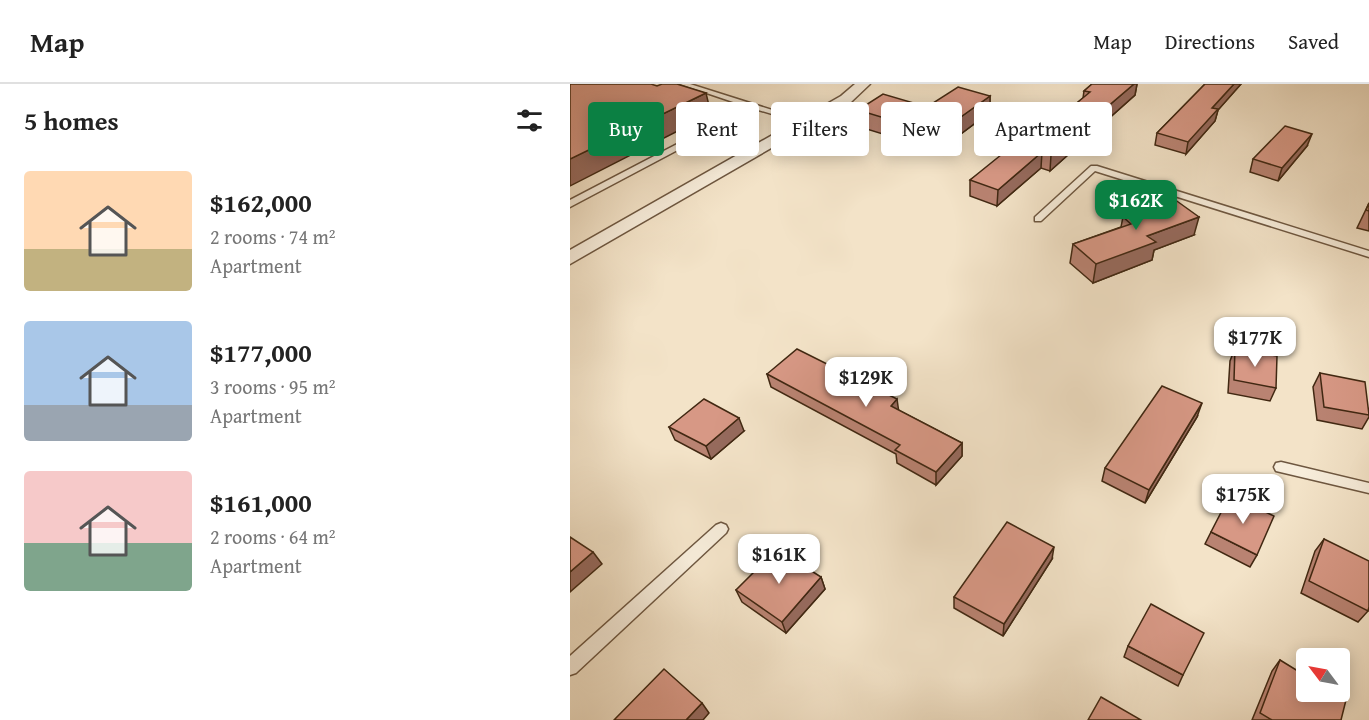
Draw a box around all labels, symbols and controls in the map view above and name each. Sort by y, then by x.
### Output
text: Map [30,21,84,62]
text: Map [1093,26,1132,57]
text: Directions [1165,26,1255,57]
text: Saved [1288,26,1339,57]
text: 5 homes [24,101,119,140]
chip: Buy [588,102,664,156]
chip: Rent [676,102,759,156]
chip: Filters [771,102,869,156]
chip: New [881,102,962,156]
chip: Apartment [974,102,1112,156]
icon: filters [513,104,546,137]
pin: $162K [1094,180,1178,231]
text: $162,000 [210,183,312,222]
text: $162K [1109,185,1163,214]
icon: home [72,195,144,267]
text: 2 rooms · 74 m² [210,222,336,251]
text: Apartment [210,251,302,280]
pin: $177K [1213,317,1297,368]
text: $177K [1228,322,1282,351]
text: $177,000 [210,333,312,372]
icon: home [72,345,144,417]
pin: $129K [824,357,908,408]
text: $129K [839,362,893,391]
text: 3 rooms · 95 m² [210,372,336,401]
text: Apartment [210,401,302,430]
pin: $175K [1201,474,1285,525]
text: $175K [1216,479,1270,508]
text: $161,000 [210,483,312,522]
icon: home [72,495,144,567]
text: 2 rooms · 64 m² [210,522,336,551]
pin: $161K [737,534,821,585]
text: $161K [752,539,806,568]
text: Apartment [210,551,302,580]
north arrow [1296,648,1350,702]
map controls [1296,648,1350,702]

